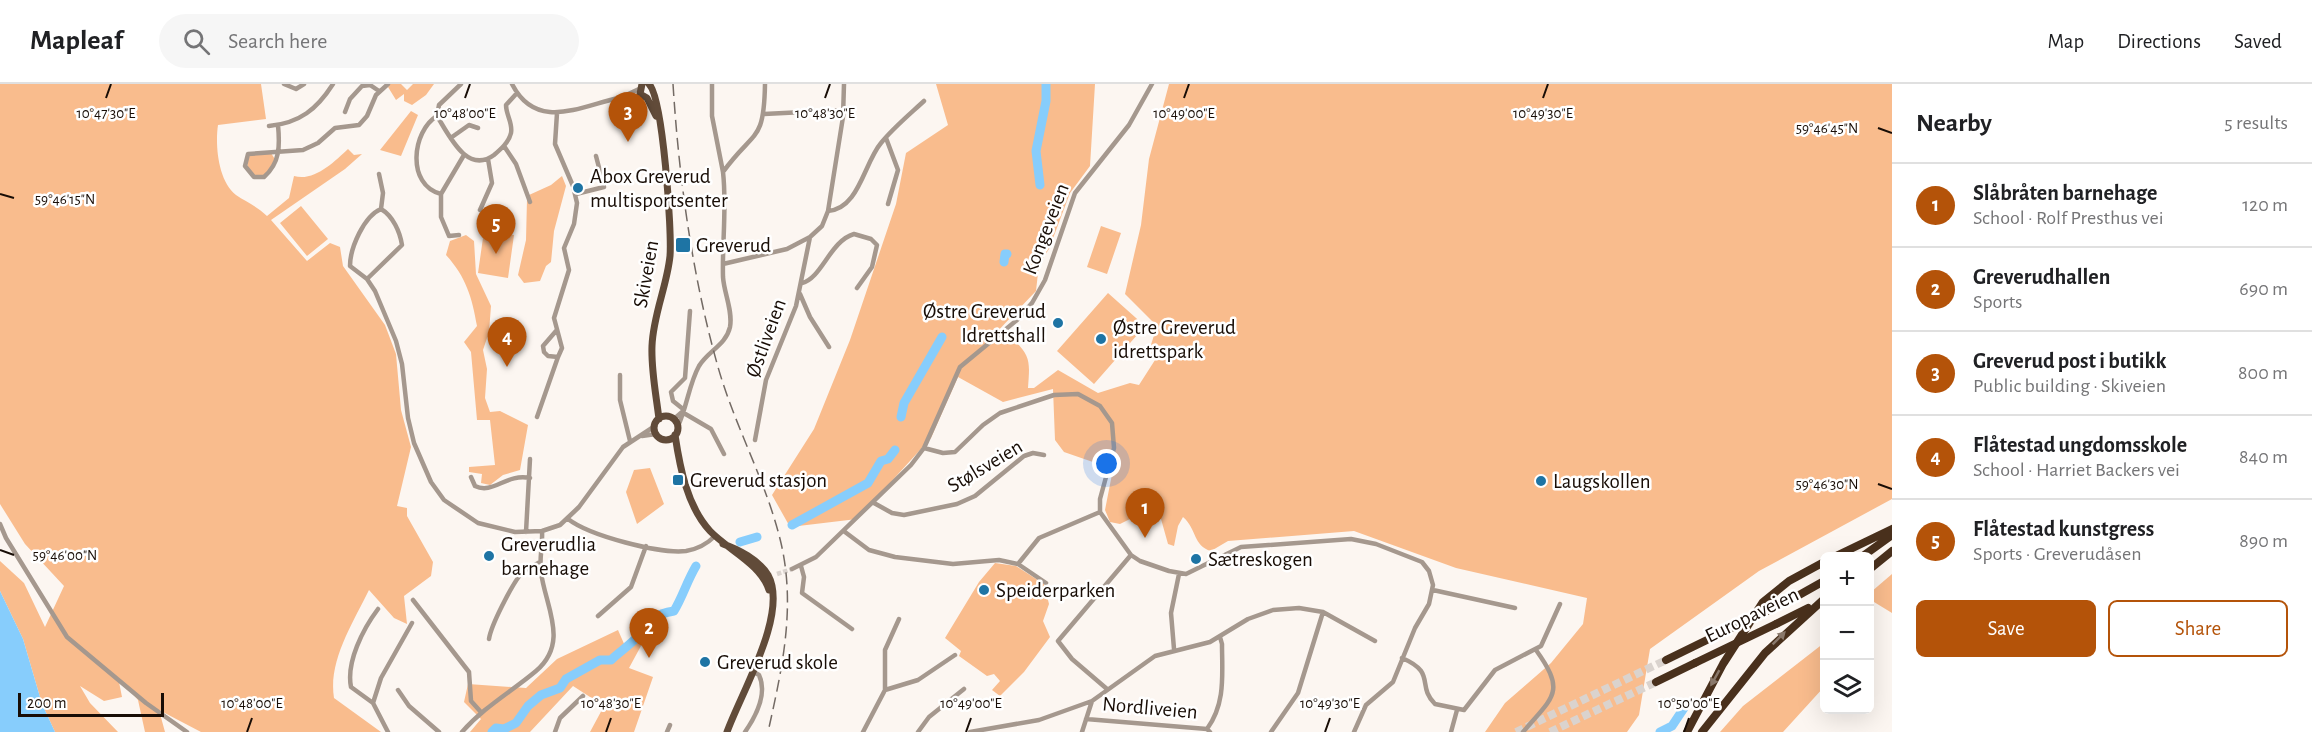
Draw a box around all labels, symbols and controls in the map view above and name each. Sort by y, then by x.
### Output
search box [159,14,579,68]
icon: search [180,25,213,58]
text: Mapleaf [30,27,123,55]
text: Search here [228,30,327,52]
text: Map [2048,31,2084,52]
text: Directions [2117,31,2201,52]
text: Saved [2234,31,2282,52]
pin: 3 [608,92,648,142]
text: 10°47'30"E [77,106,135,121]
text: 10°48'00"E [434,106,496,121]
text: 10°48'30"E [795,106,855,121]
text: 10°49'00"E [1153,106,1215,121]
text: 10°49'30"E [1513,106,1573,121]
text: Nearby [1916,110,1992,136]
text: 5 results [2224,113,2288,133]
text: 59°46'45"N [1796,121,1858,136]
place label: Abox Greverud multisportsenter [590,166,728,211]
marker: Abox Greverud multisportsenter [571,181,585,195]
street label: Kongeveien [1019,181,1073,277]
text: Slåbråten barnehage [1973,182,2157,204]
text: 59°46'15"N [35,192,95,207]
text: 1 [1932,195,1939,215]
text: 120 m [2242,195,2288,215]
pin: 5 [476,204,516,254]
text: School · Rolf Presthus vei [1973,208,2164,228]
place label: Greverud [696,235,771,256]
marker: Greverud [674,236,692,254]
street label: Skiveien [630,239,662,309]
text: Greverudhallen [1973,266,2110,288]
text: 2 [1931,279,1940,299]
text: 690 m [2239,279,2288,299]
text: Sports [1973,292,2022,312]
street label: Østliveien [742,296,790,380]
place label: Østre Greverud Idrettshall [923,301,1046,346]
marker: Østre Greverud Idrettshall [1051,316,1065,330]
place label: Østre Greverud idrettspark [1113,317,1236,362]
pin: 4 [488,318,526,367]
marker: Østre Greverud idrettspark [1094,332,1108,346]
text: Greverud post i butikk [1973,350,2166,372]
text: 3 [1931,363,1940,383]
text: 800 m [2238,363,2288,383]
text: Public building · Skiveien [1973,376,2166,396]
text: Flåtestad ungdomsskole [1973,434,2187,456]
street label: Stølsveien [944,436,1026,496]
text: 4 [1930,447,1941,467]
text: 840 m [2239,447,2288,467]
your location [1092,449,1121,478]
text: School · Harriet Backers vei [1973,460,2180,480]
place label: Greverud stasjon [690,470,827,491]
place label: Laugskollen [1553,471,1651,492]
marker: Greverud stasjon [671,473,685,487]
marker: Laugskollen [1534,474,1548,488]
text: 59°46'30"N [1795,477,1859,492]
pin: 1 [1126,488,1164,538]
text: Flåtestad kunstgress [1973,518,2154,540]
text: 5 [1931,531,1940,551]
text: 890 m [2239,531,2288,551]
place label: Greverudlia barnehage [501,534,597,579]
text: Sports · Greverudåsen [1973,544,2142,564]
text: 59°46'00"N [33,548,97,563]
marker: Greverudlia barnehage [482,549,496,563]
place label: Sætreskogen [1208,549,1313,570]
marker: Sætreskogen [1189,552,1203,566]
map controls [1820,552,1874,714]
button: + [1820,552,1874,606]
place label: Speiderparken [996,580,1115,601]
marker: Speiderparken [977,583,991,597]
street label: Europaveien [1702,583,1802,647]
button: Save [1916,600,2096,657]
button: Share [2108,600,2288,657]
button: − [1820,606,1874,660]
pin: 2 [630,608,668,658]
one-way arrow [1772,632,1786,646]
place label: Greverud skole [717,652,838,673]
marker: Greverud skole [698,655,712,669]
button: layers [1820,660,1874,714]
one-way arrow [1710,670,1720,687]
scale bar [18,690,164,718]
street label: Nordliveien [1101,693,1199,723]
text: 200 m [27,695,67,711]
text: 10°48'00"E [221,696,283,711]
text: 10°48'30"E [581,696,641,711]
text: 10°49'00"E [940,696,1002,711]
text: 10°49'30"E [1300,696,1360,711]
text: 10°50'00"E [1658,696,1720,711]

